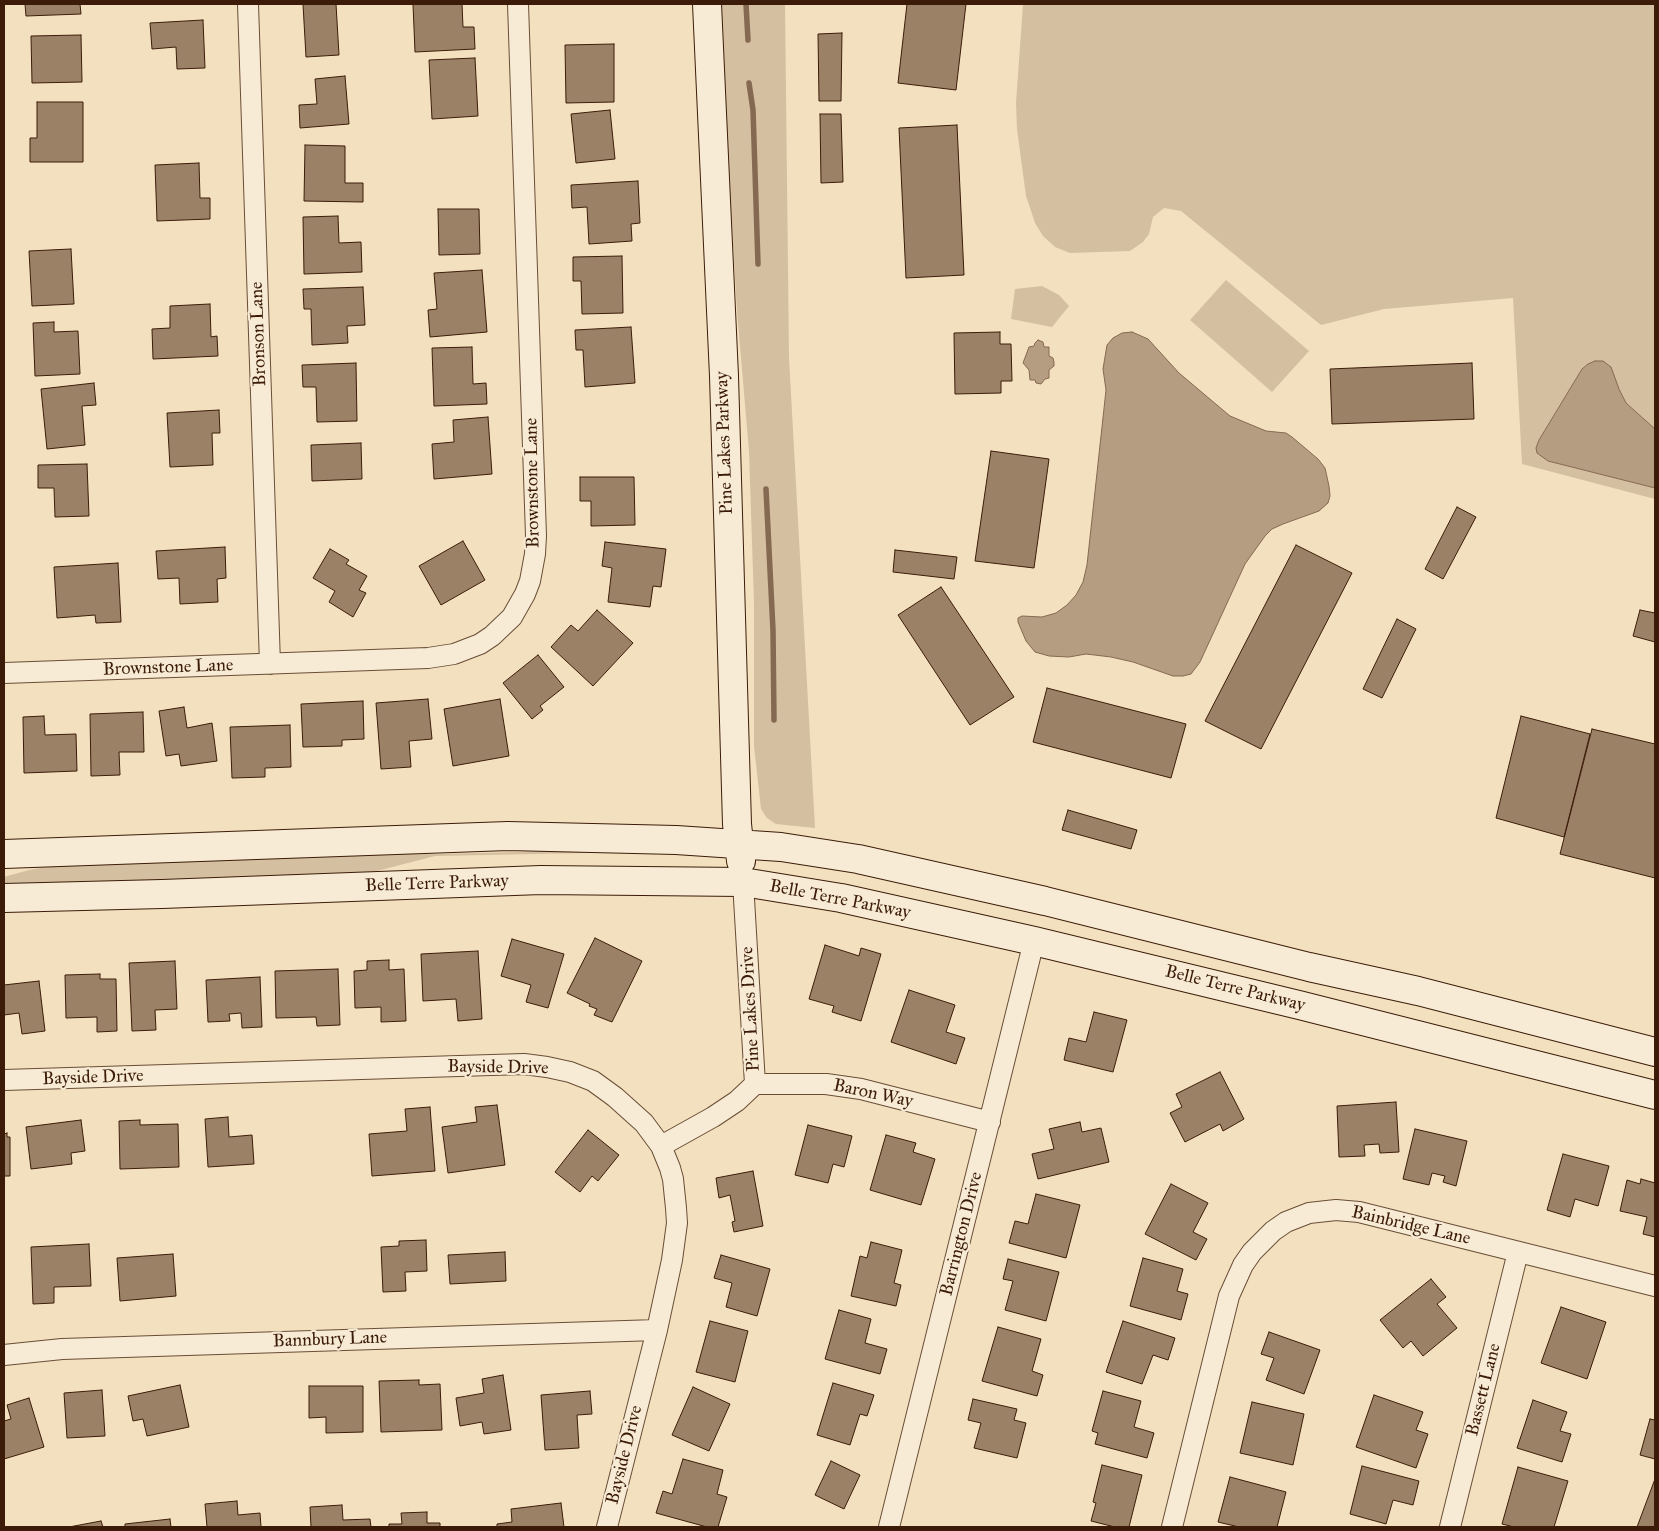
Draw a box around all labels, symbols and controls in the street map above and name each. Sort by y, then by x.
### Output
street label: Bronson Lane [246,281,272,387]
street label: Pine Lakes Parkway [712,371,738,515]
street label: Brownstone Lane [521,418,545,548]
street label: Brownstone Lane [102,655,234,681]
street label: Belle Terre Parkway [365,871,509,897]
street label: Belle Terre Parkway [767,876,913,924]
street label: Pine Lakes Drive [737,946,765,1072]
street label: Belle Terre Parkway [1163,961,1307,1017]
street label: Bayside Drive [447,1056,549,1080]
street label: Bayside Drive [42,1065,144,1091]
street label: Baron Way [831,1075,915,1113]
street label: Barrington Drive [936,1170,988,1298]
street label: Bainbridge Lane [1349,1202,1473,1250]
street label: Bannbury Lane [272,1327,388,1353]
street label: Bassett Lane [1462,1341,1506,1439]
street label: Bayside Drive [602,1403,648,1507]

